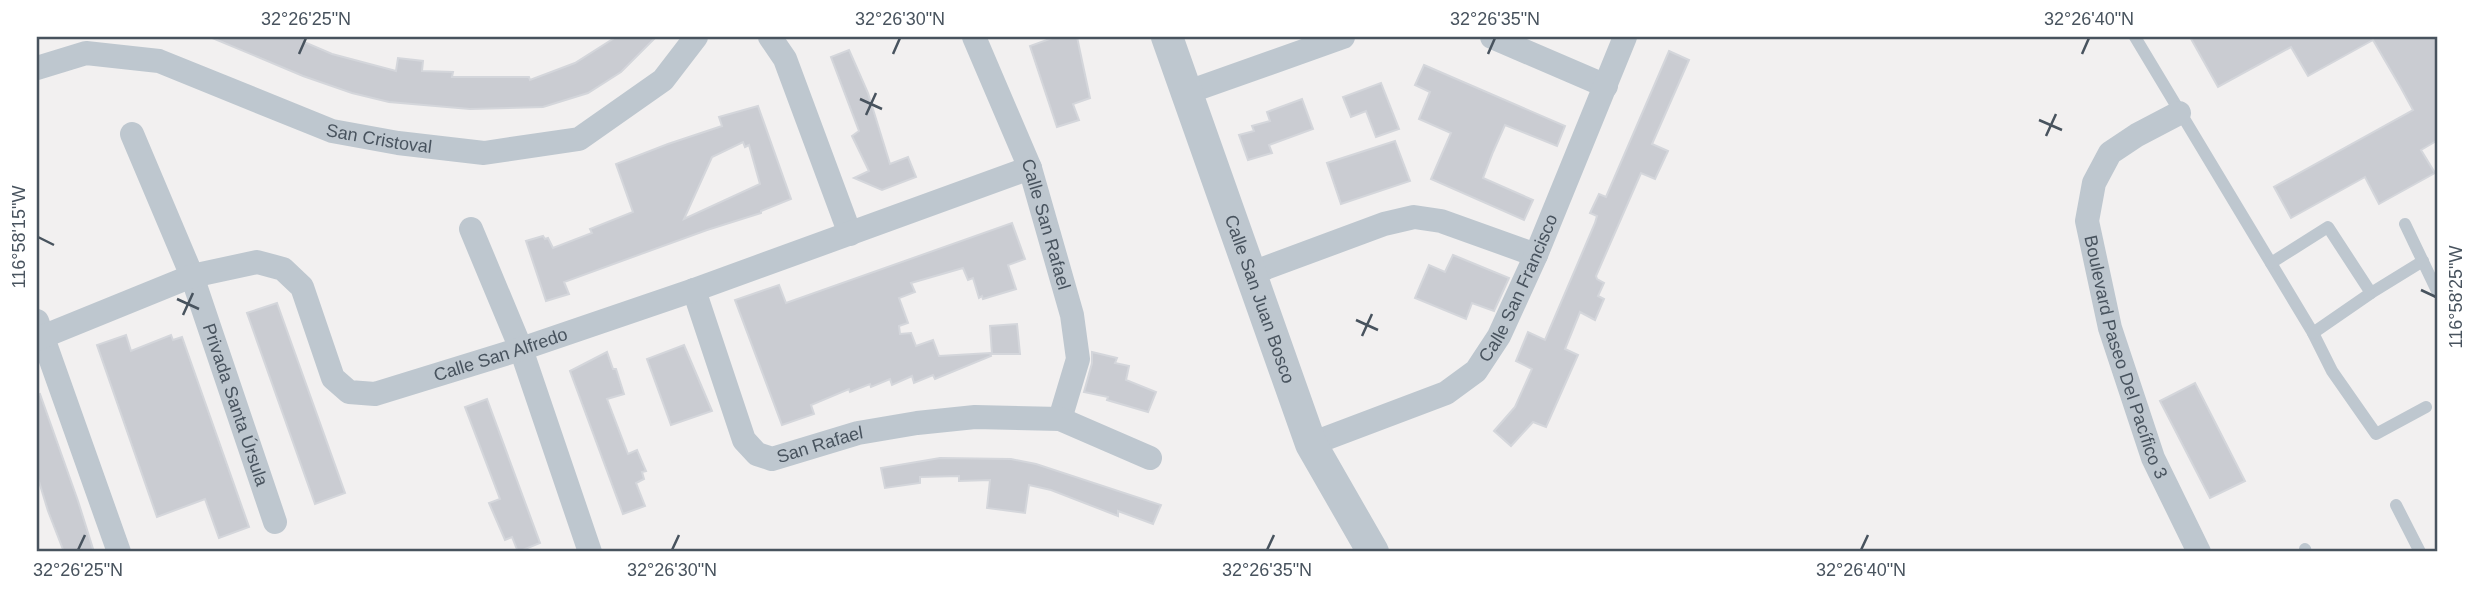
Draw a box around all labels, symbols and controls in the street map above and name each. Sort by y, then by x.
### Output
text: 32°26'25"N [261,9,351,29]
text: 32°26'30"N [855,9,945,29]
text: 32°26'35"N [1450,9,1540,29]
text: 32°26'40"N [2044,9,2134,29]
street label: San Cristoval [324,120,433,157]
street label: Calle San Rafael [1017,156,1074,292]
text: 116°58'15"W [9,186,29,288]
street label: Calle San Francisco [1475,211,1562,366]
street label: Calle San Juan Bosco [1221,212,1299,386]
street label: Boulevard Paseo Del Pacífico 3 [2080,233,2172,482]
text: 116°58'25"W [2446,246,2466,348]
street label: Privada Santa Úrsula [199,321,272,489]
street label: Calle San Alfredo [431,324,570,385]
street label: San Rafael [774,422,864,467]
text: 32°26'25"N [33,560,123,580]
text: 32°26'30"N [627,560,717,580]
text: 32°26'35"N [1222,560,1312,580]
text: 32°26'40"N [1816,560,1906,580]

